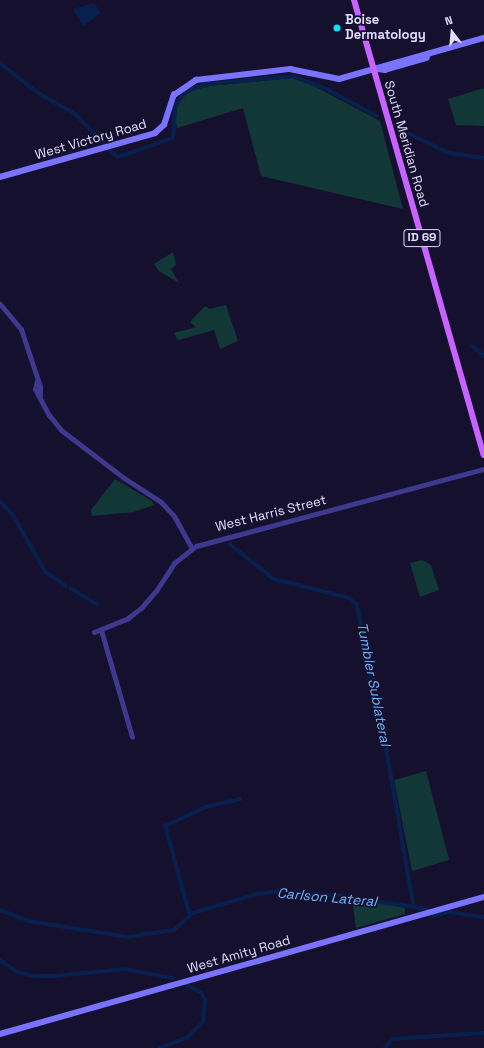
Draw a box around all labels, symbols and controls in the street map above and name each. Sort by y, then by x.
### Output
north arrow [432,12,472,52]
place label: Boise Dermatology [345,13,426,44]
text: N [443,13,454,28]
marker: Boise Dermatology [332,23,342,33]
street label: South Meridian Road [381,79,431,209]
street label: West Victory Road [33,117,149,163]
road number: ID 69 [403,228,441,248]
street label: West Harris Street [214,493,328,535]
water label: Tumbler Sublateral [354,621,394,747]
water label: Carlson Lateral [276,884,378,910]
street label: West Amity Road [186,933,292,977]

